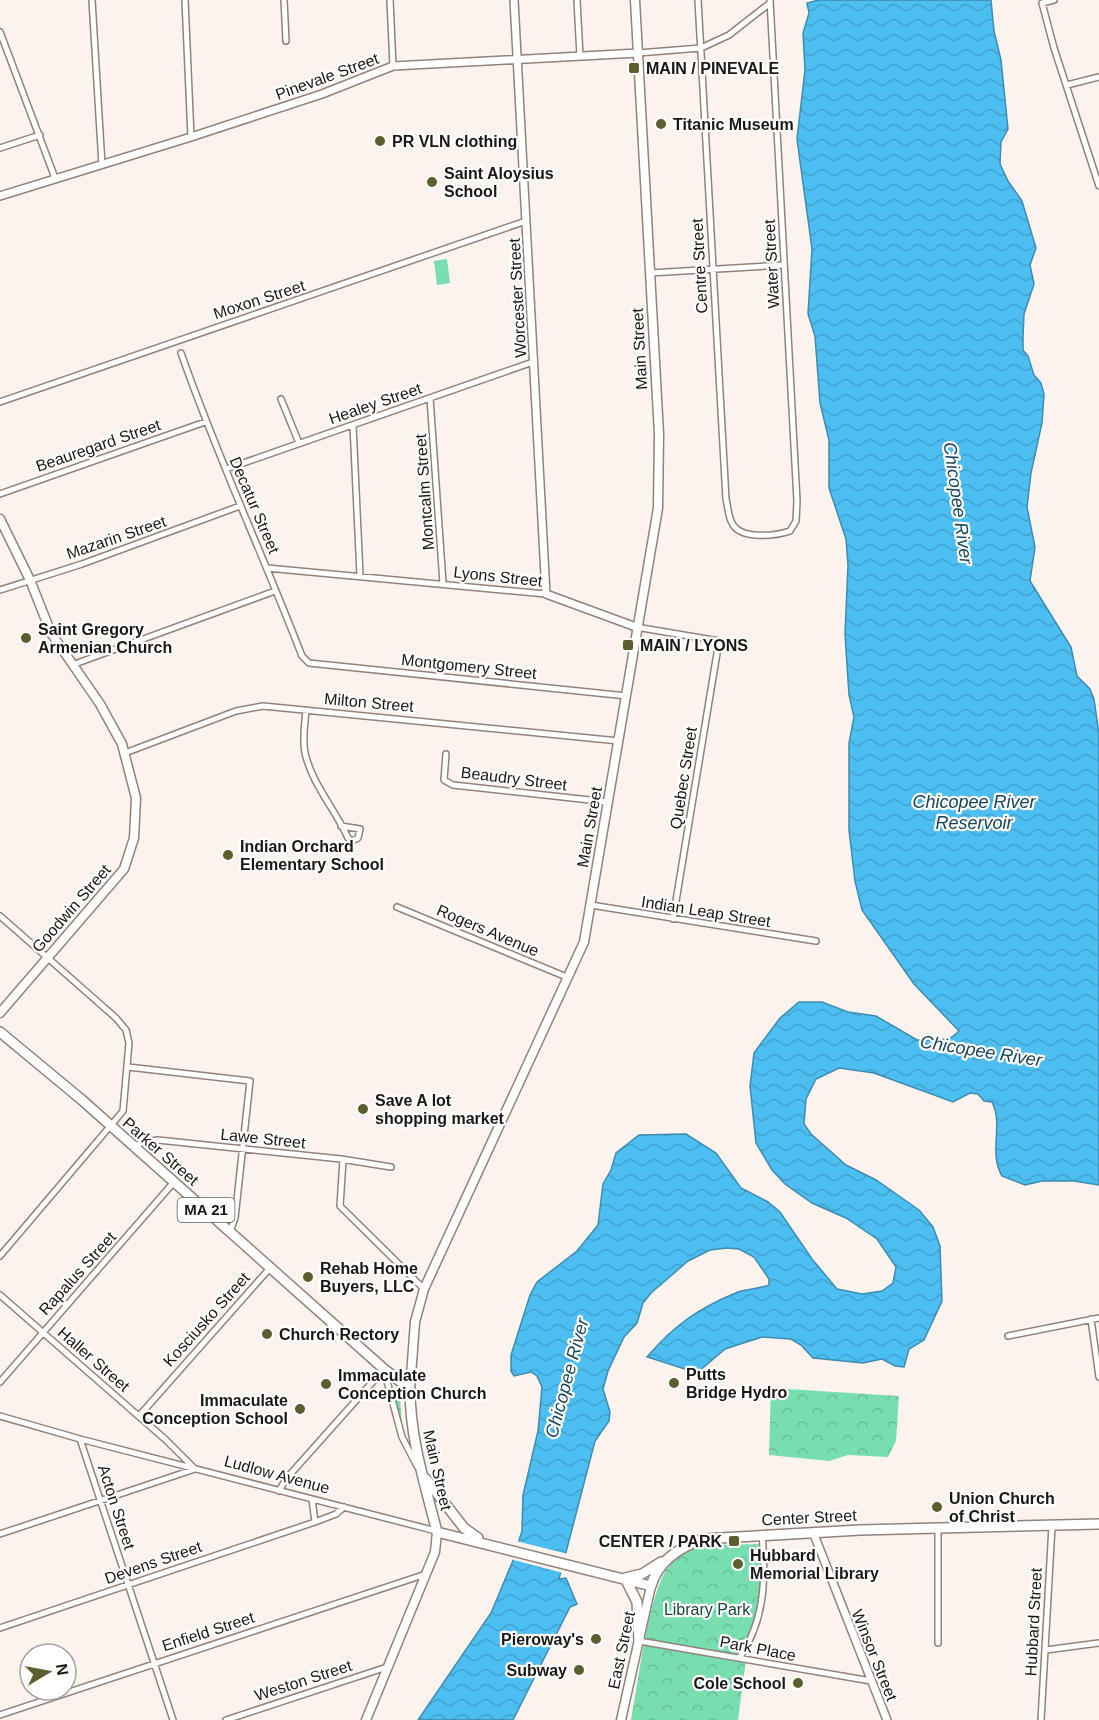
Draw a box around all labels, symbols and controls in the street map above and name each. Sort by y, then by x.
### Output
street label: Pinevale Street [273,50,382,103]
place label: MAIN / PINEVALE [646,60,779,77]
marker: MAIN / PINEVALE [627,61,641,75]
place label: Titanic Museum [673,116,794,133]
marker: Titanic Museum [654,117,668,131]
place label: PR VLN clothing [392,133,517,150]
marker: PR VLN clothing [373,134,387,148]
place label: Saint Aloysius School [444,165,554,200]
marker: Saint Aloysius School [425,175,439,189]
street label: Centre Street [688,217,710,314]
street label: Water Street [761,218,782,309]
street label: Worcester Street [506,237,529,358]
street label: Moxon Street [211,277,308,322]
street label: Main Street [629,307,650,390]
street label: Healey Street [327,379,424,427]
street label: Beauregard Street [34,416,163,475]
street label: Montcalm Street [412,433,437,551]
water label: Chicopee River [940,441,977,566]
street label: Decatur Street [227,454,283,557]
street label: Mazarin Street [64,512,169,562]
street label: Lyons Street [453,563,544,590]
place label: Saint Gregory Armenian Church [38,621,172,656]
marker: Saint Gregory Armenian Church [19,631,33,645]
place label: MAIN / LYONS [640,637,748,654]
marker: MAIN / LYONS [621,638,635,652]
street label: Montgomery Street [400,651,538,682]
street label: Milton Street [323,690,415,715]
street label: Quebec Street [667,725,700,830]
street label: Beaudry Street [460,764,568,794]
street label: Main Street [574,785,605,869]
water label: Chicopee River Reservoir [912,792,1037,833]
place label: Indian Orchard Elementary School [240,838,384,873]
marker: Indian Orchard Elementary School [221,848,235,862]
street label: Goodwin Street [29,861,114,956]
street label: Indian Leap Street [640,893,772,930]
street label: Rogers Avenue [434,901,541,960]
water label: Chicopee River [919,1031,1044,1071]
place label: Save A lot shopping market [375,1092,505,1127]
marker: Save A lot shopping market [356,1102,370,1116]
street label: Parker Street [120,1114,202,1189]
street label: Lawe Street [220,1126,307,1151]
road number: MA 21 [178,1198,234,1222]
street label: Rapalus Street [36,1228,119,1318]
place label: Rehab Home Buyers, LLC [320,1260,418,1295]
street label: Kosciusko Street [160,1269,253,1370]
marker: Rehab Home Buyers, LLC [301,1270,315,1284]
water label: Chicopee River [541,1315,593,1440]
street label: Haller Street [55,1324,133,1395]
place label: Church Rectory [279,1326,399,1343]
marker: Church Rectory [260,1327,274,1341]
place label: Putts Bridge Hydro [686,1366,788,1401]
place label: Immaculate Conception Church [338,1367,486,1402]
marker: Putts Bridge Hydro [667,1376,681,1390]
marker: Immaculate Conception Church [319,1377,333,1391]
place label: Immaculate Conception School [142,1392,288,1427]
marker: Immaculate Conception School [293,1402,307,1416]
street label: Main Street [420,1428,455,1512]
street label: Ludlow Avenue [222,1452,331,1497]
street label: Acton Street [95,1463,138,1552]
place label: Union Church of Christ [949,1490,1055,1525]
marker: Union Church of Christ [930,1500,944,1514]
street label: Center Street [761,1506,858,1528]
place label: CENTER / PARK [599,1533,722,1550]
marker: CENTER / PARK [727,1534,741,1548]
street label: Devens Street [102,1538,204,1587]
place label: Hubbard Memorial Library [750,1547,879,1582]
marker: Hubbard Memorial Library [731,1557,745,1571]
street label: Hubbard Street [1022,1567,1045,1677]
park label: Library Park [664,1601,751,1618]
street label: Winsor Street [849,1607,901,1704]
street label: Enfield Street [160,1608,257,1654]
street label: East Street [605,1609,638,1691]
place label: Pieroway's [501,1631,584,1648]
marker: Pieroway's [589,1632,603,1646]
street label: Park Place [718,1633,798,1664]
north arrow [18,1642,78,1702]
street label: Weston Street [252,1657,354,1704]
text: N [53,1662,72,1677]
place label: Subway [507,1662,567,1679]
marker: Subway [572,1663,586,1677]
place label: Cole School [694,1675,786,1692]
marker: Cole School [791,1676,805,1690]

